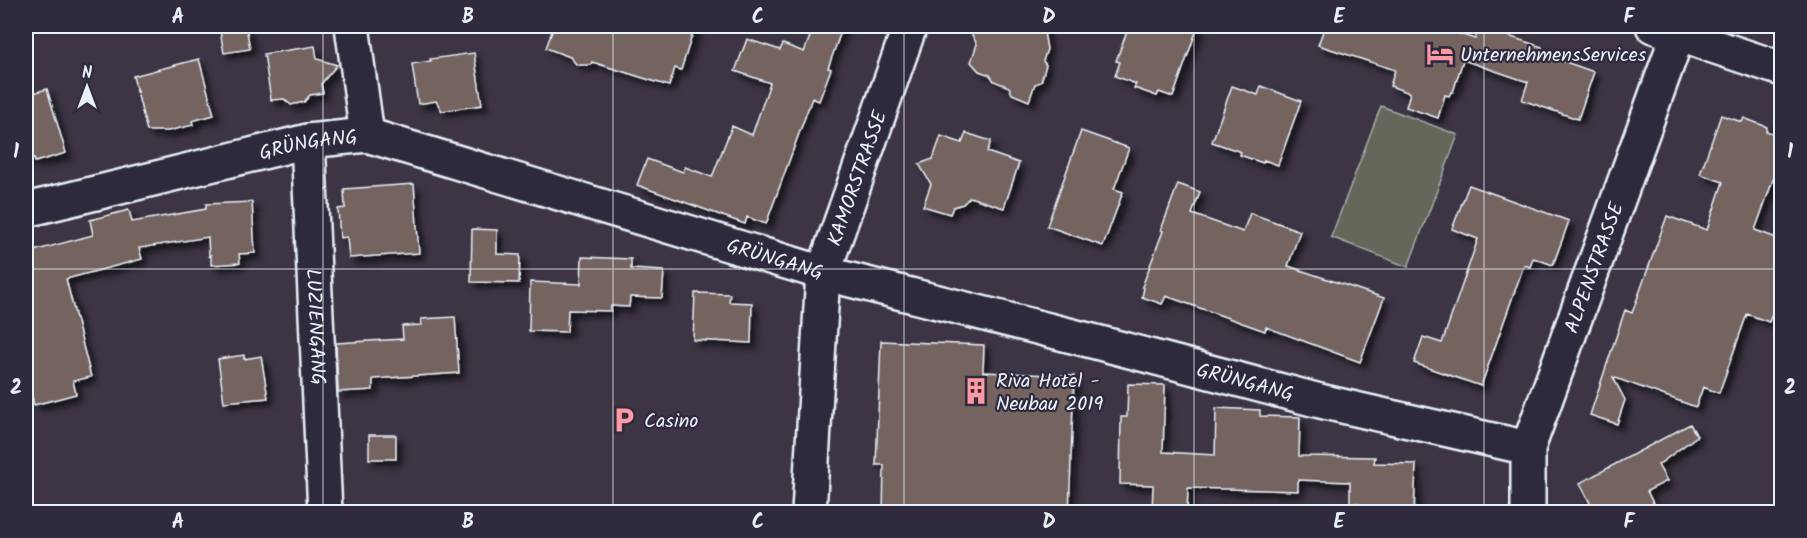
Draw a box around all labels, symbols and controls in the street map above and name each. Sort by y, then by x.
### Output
text: A [172,2,184,34]
text: B [462,2,474,34]
text: C [752,2,764,34]
text: D [1042,2,1056,34]
text: E [1333,2,1345,34]
text: F [1624,2,1636,34]
hotel icon: UnternehmensServices [1425,39,1455,69]
place label: UnternehmensServices [1460,40,1647,72]
north arrow [57,57,117,117]
text: N [82,61,92,86]
street label: KAMORSTRASSE [820,105,897,251]
street label: GRÜNGANG [256,122,359,170]
text: 1 [13,137,19,169]
text: 1 [1787,137,1793,169]
street label: ALPENSTRASSE [1557,197,1634,338]
street label: GRÜNGANG [722,231,827,290]
street label: LUZIENGANG [296,268,333,386]
street label: GRÜNGANG [1193,355,1297,411]
place label: Riva Hotel - Neubau 2019 [996,366,1104,421]
text: 2 [10,373,22,405]
text: 2 [1784,373,1796,405]
building icon: Riva Hotel - Neubau 2019 [961,376,991,406]
parking icon: Casino [609,405,639,435]
place label: Casino [644,406,698,438]
text: A [172,507,184,538]
text: B [462,507,474,538]
text: C [752,507,764,538]
text: D [1042,507,1056,538]
text: E [1333,507,1345,538]
text: F [1624,507,1636,538]

